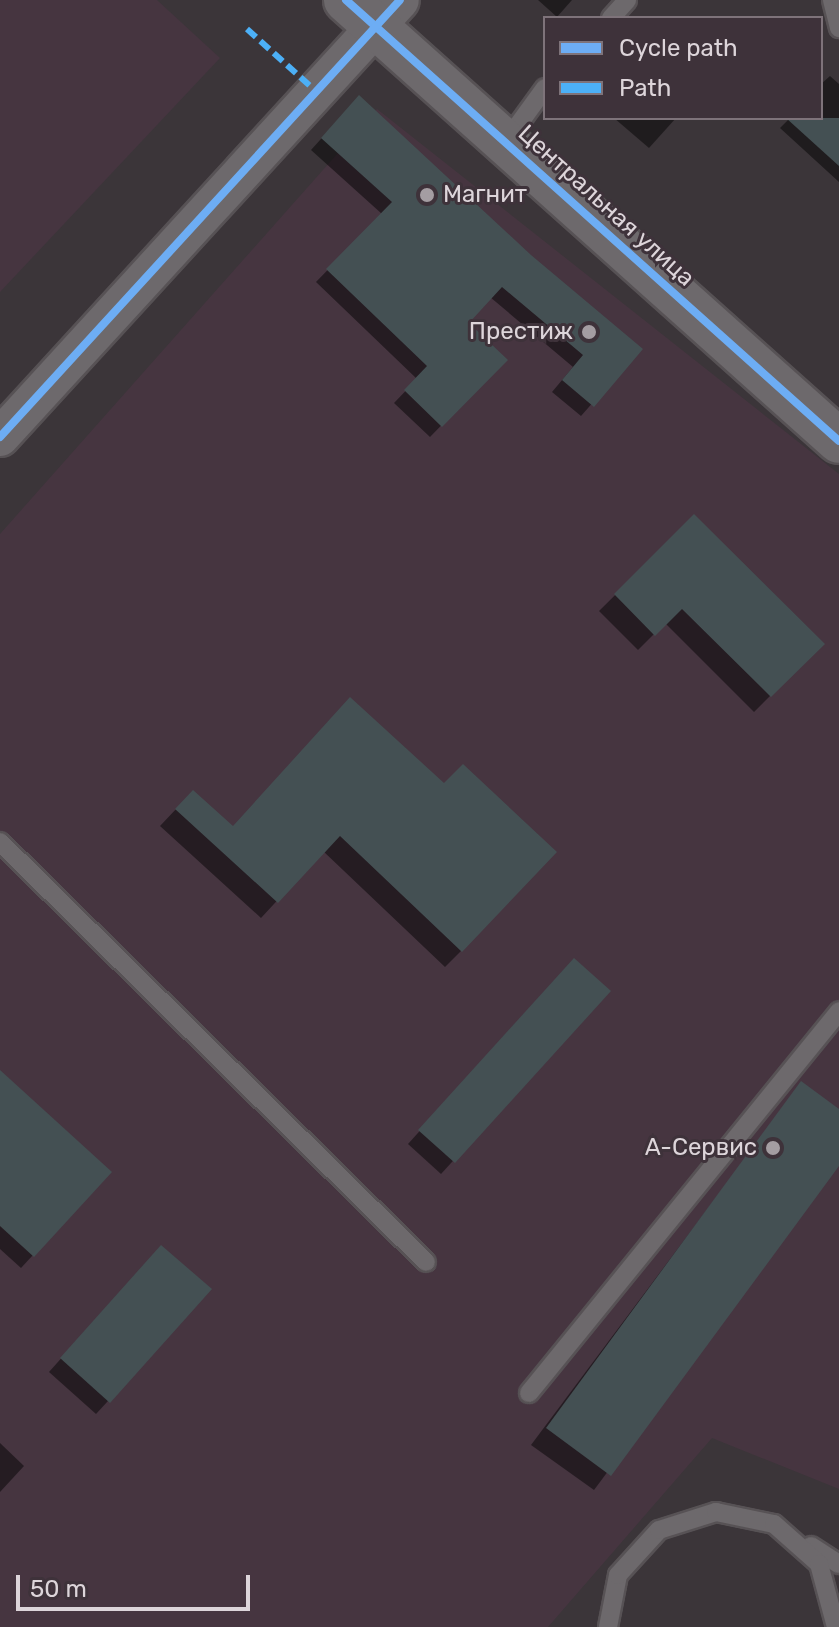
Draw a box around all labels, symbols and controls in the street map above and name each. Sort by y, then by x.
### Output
legend [543,16,823,120]
text: Cycle path [619,34,738,62]
text: Path [619,74,671,102]
street label: Центральная улица [512,119,700,293]
place label: Магнит [443,181,527,209]
marker: Магнит [418,186,436,204]
place label: Престиж [469,318,573,346]
marker: Престиж [580,323,598,341]
place label: A-Сервис [645,1134,757,1162]
marker: A-Сервис [764,1139,782,1157]
scale bar [20,1559,254,1609]
text: 50 m [30,1575,87,1603]

